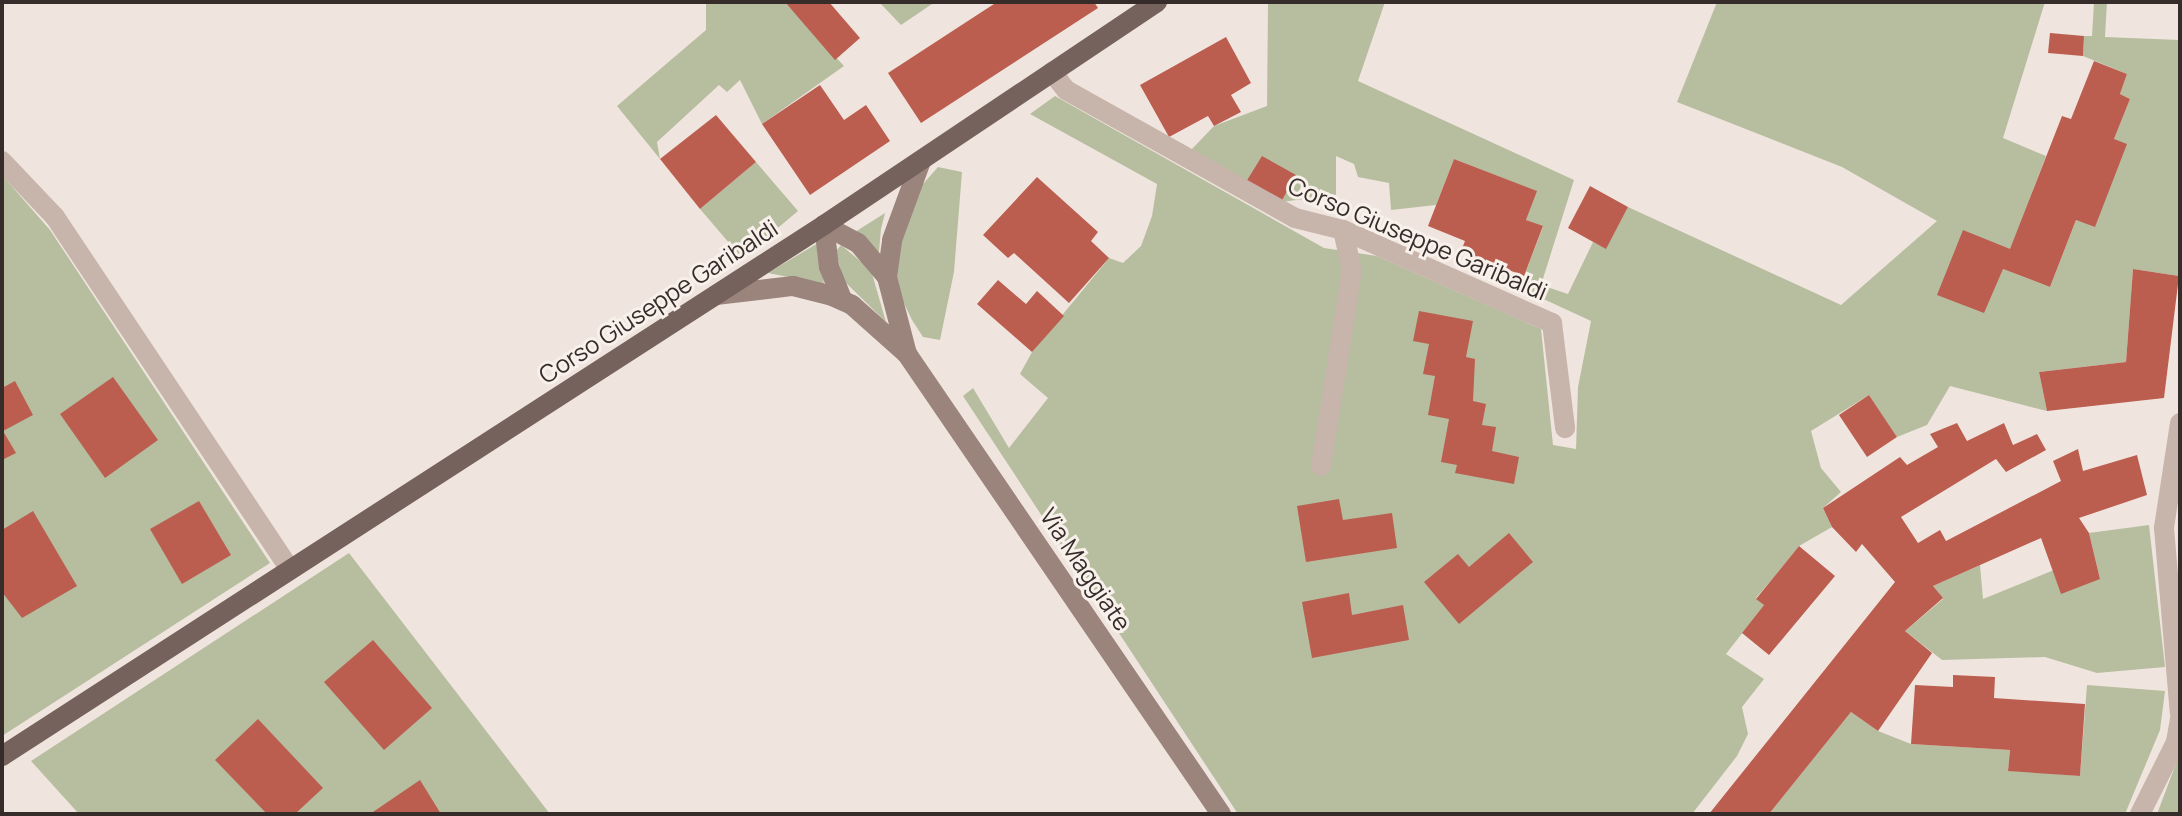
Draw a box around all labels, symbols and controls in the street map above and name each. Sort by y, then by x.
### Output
street label: Corso Giuseppe Garibaldi [1284,170,1552,306]
street label: Corso Giuseppe Garibaldi [533,213,783,389]
street label: Via Maggiate [1034,502,1138,636]

